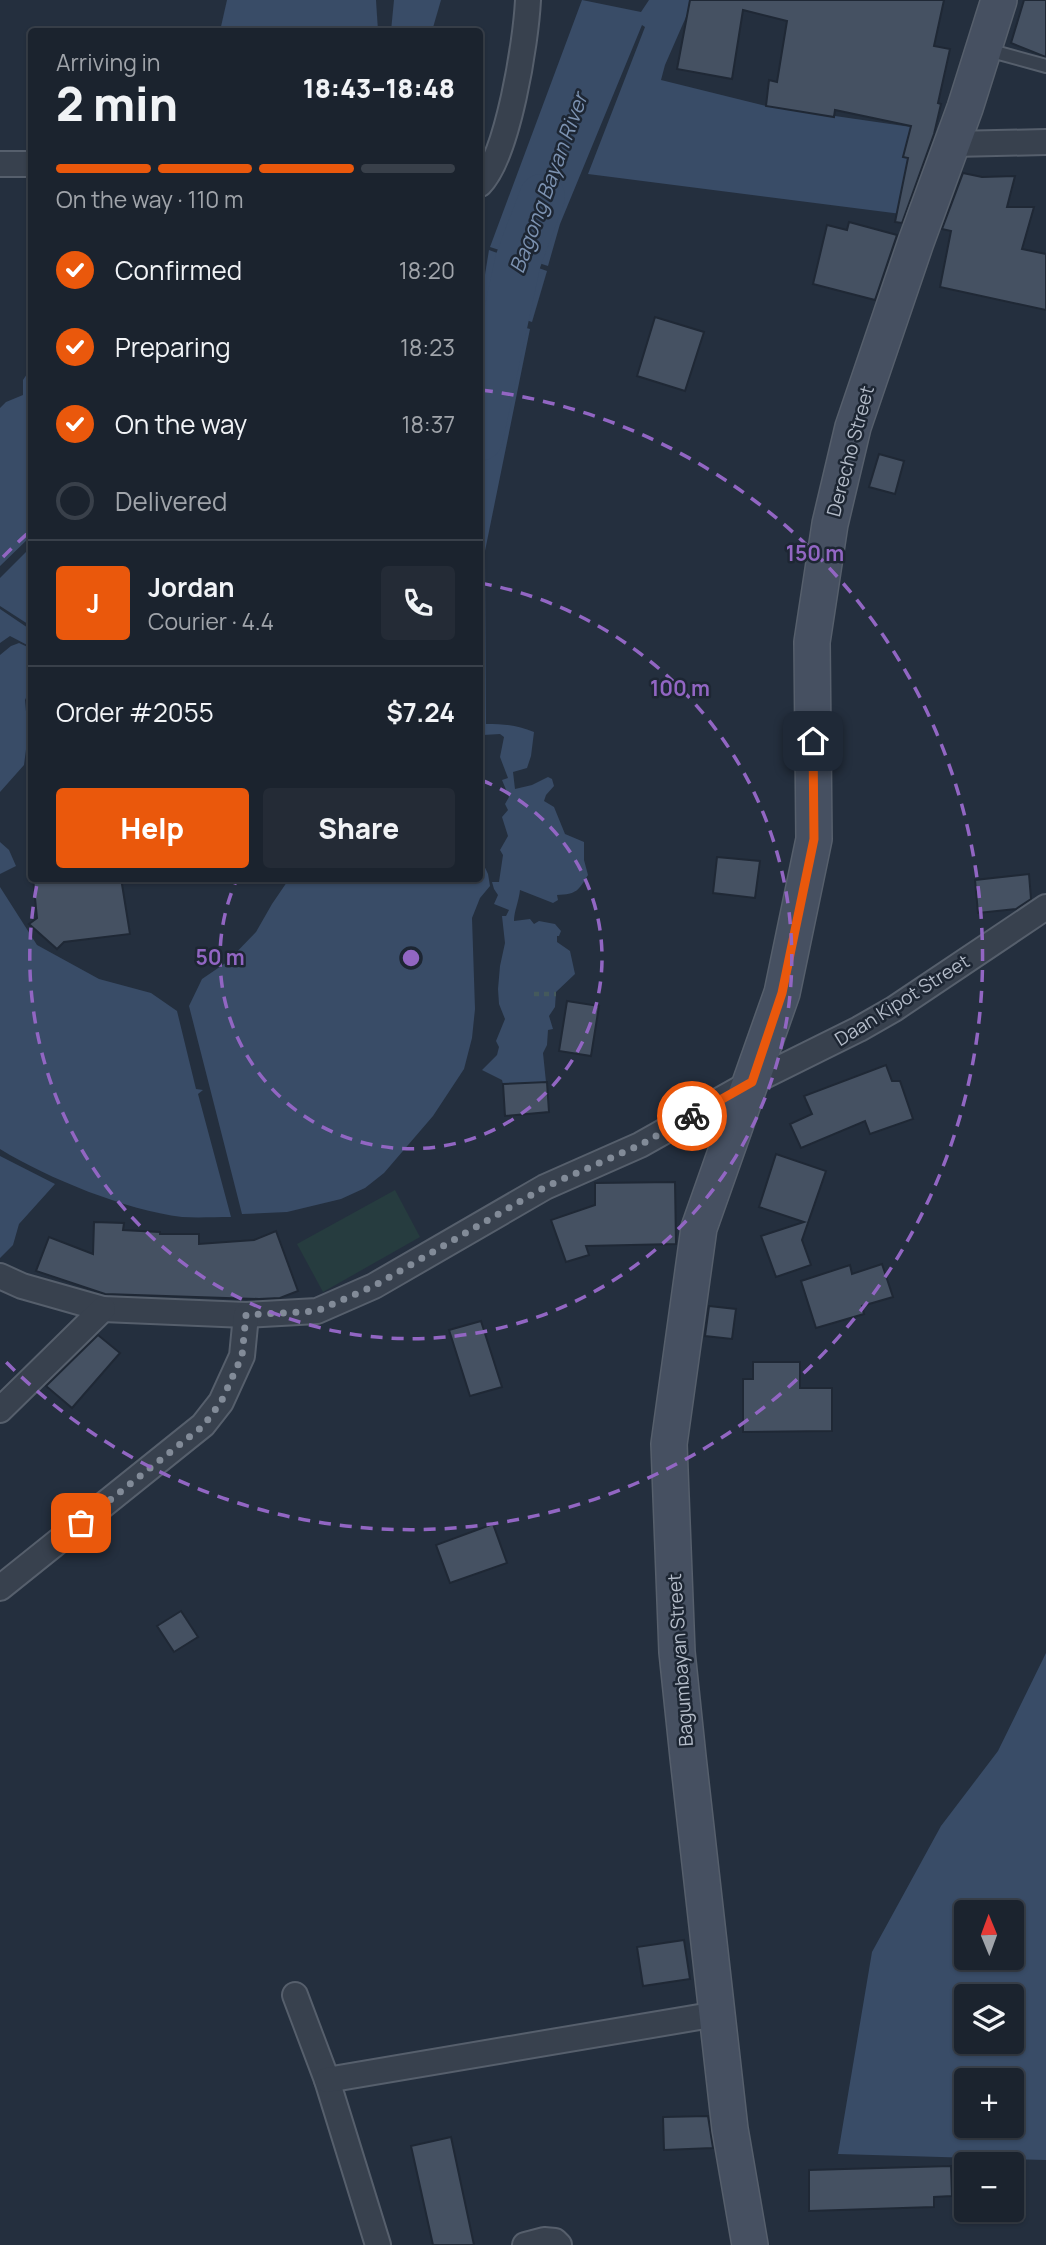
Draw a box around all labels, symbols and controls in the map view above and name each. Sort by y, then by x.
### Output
text: Arriving in [56,46,161,78]
text: 18:43–18:48 [303,70,455,106]
text: 2 min [56,72,178,135]
water label: Bagong Bayan River [502,87,594,277]
text: On the way · 110 m [56,183,243,215]
icon: check [56,251,94,289]
text: Confirmed [115,252,242,288]
text: 18:20 [399,254,455,286]
icon: check [56,328,94,366]
text: Preparing [115,329,231,365]
text: 18:23 [400,331,455,363]
street label: Derecho Street [820,383,880,519]
icon: check [56,405,94,443]
text: On the way [115,406,247,442]
text: 18:37 [402,408,455,440]
text: Delivered [115,483,227,519]
text: 150 m [786,539,844,567]
button: phone [381,566,455,640]
text: Jordan [148,569,234,605]
text: J [86,585,100,621]
text: Courier · 4.4 [148,605,274,637]
text: 100 m [650,674,710,702]
text: Order #2055 [56,694,214,730]
text: $7.24 [387,694,455,730]
pin [783,711,843,771]
icon: home [794,722,832,760]
button: Help [56,788,249,868]
button: Share [263,788,455,868]
text: 50 m [195,943,245,971]
centre of rings [399,946,423,970]
street label: Daan Kipot Street [830,948,974,1052]
courier [657,1081,727,1151]
icon: bike [673,1097,711,1135]
pin [51,1493,111,1553]
icon: bag [62,1504,100,1542]
street label: Bagumbayan Street [661,1573,699,1747]
north arrow [954,1900,1024,1970]
map controls [954,1900,1024,2222]
button: layers [954,1984,1024,2054]
button: + [954,2068,1024,2138]
button: − [954,2152,1024,2222]

